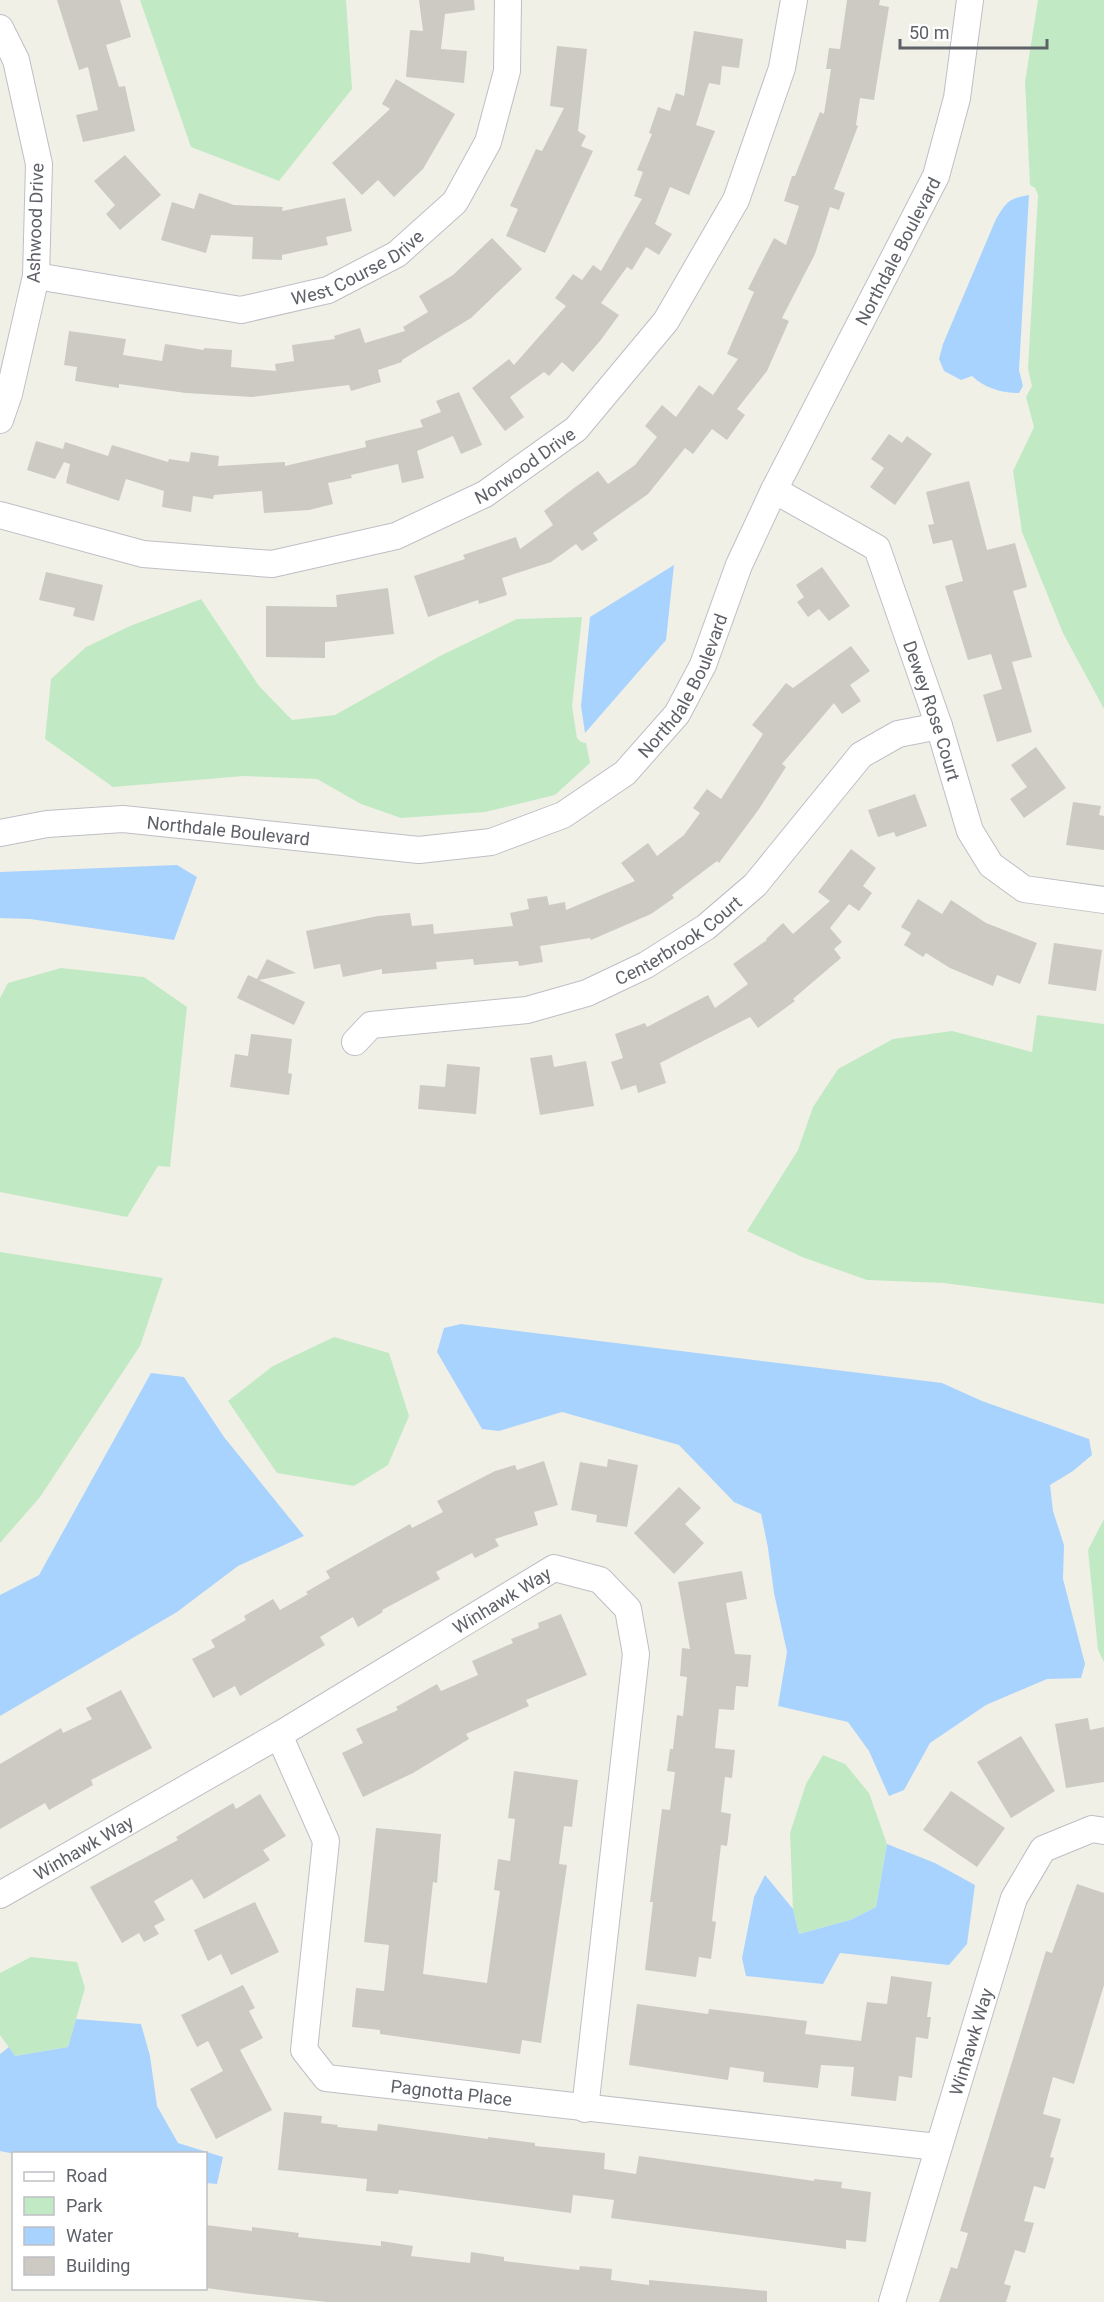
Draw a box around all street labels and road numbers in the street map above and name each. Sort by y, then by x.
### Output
street label: Ashwood Drive [22,163,48,283]
street label: Northdale Boulevard [850,173,944,328]
street label: West Course Drive [289,225,427,309]
street label: Norwood Drive [471,423,579,508]
street label: Northdale Boulevard [633,611,731,762]
street label: Dewey Rose Court [900,638,965,783]
street label: Northdale Boulevard [146,811,311,849]
street label: Centerbrook Court [611,891,745,989]
street label: Winhawk Way [449,1562,555,1638]
street label: Winhawk Way [30,1810,137,1884]
street label: Winhawk Way [945,1985,997,2098]
street label: Pagnotta Place [390,2075,513,2109]

